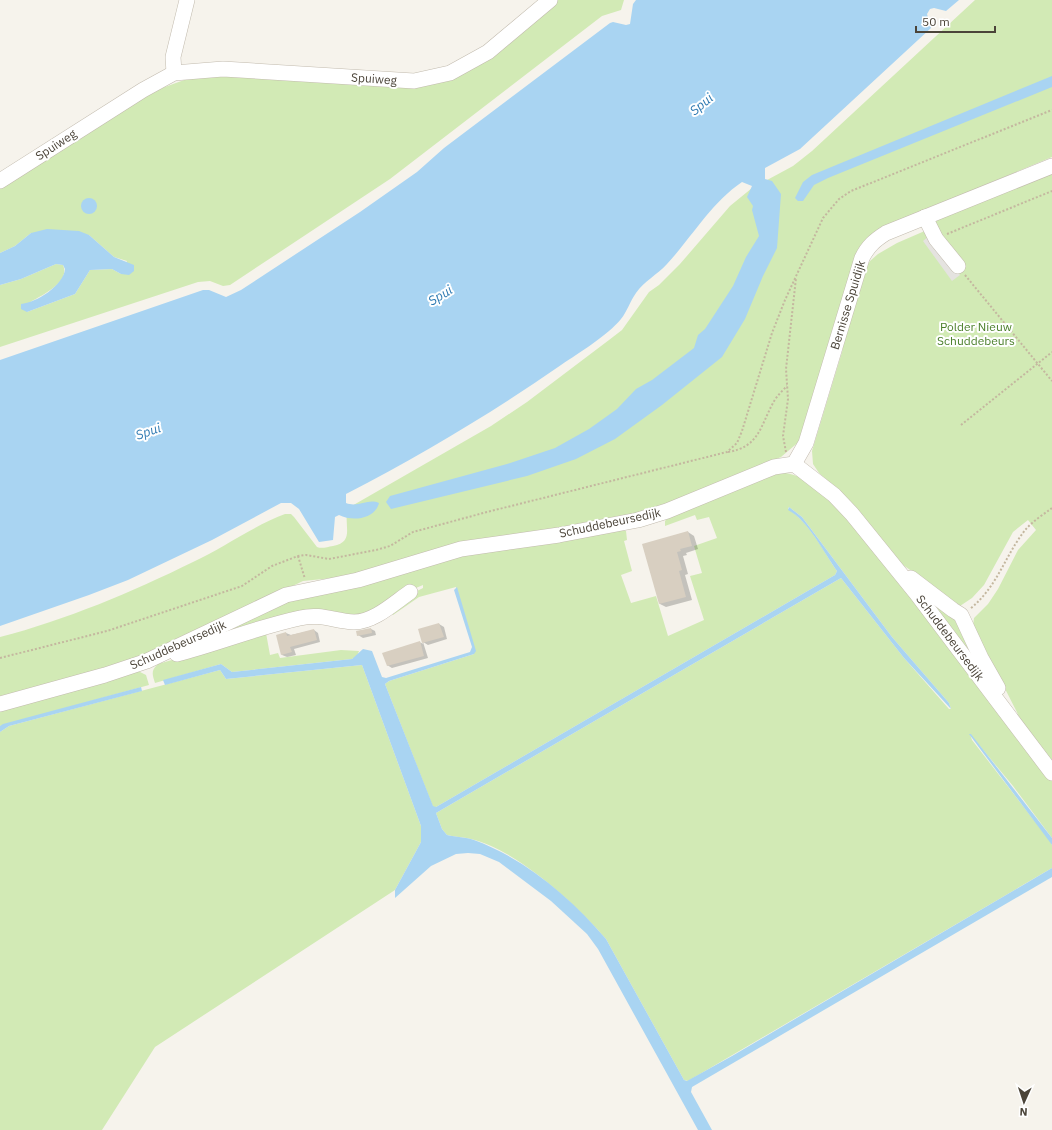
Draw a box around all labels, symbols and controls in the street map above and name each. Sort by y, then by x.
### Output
scale bar [916,8,995,34]
text: 50 m [922,14,950,29]
street label: Spuiweg [351,69,398,88]
water label: Spui [686,89,717,119]
street label: Spuiweg [32,125,80,163]
street label: Bernisse Spuidijk [827,258,868,351]
water label: Spui [425,281,456,309]
park label: Polder Nieuw Schuddebeurs [937,319,1015,348]
water label: Spui [133,419,164,444]
street label: Schuddebeursedijk [558,504,663,541]
street label: Schuddebeursedijk [913,592,988,684]
street label: Schuddebeursedijk [127,616,229,672]
north arrow [1004,1082,1044,1122]
text: N [1019,1105,1028,1119]

